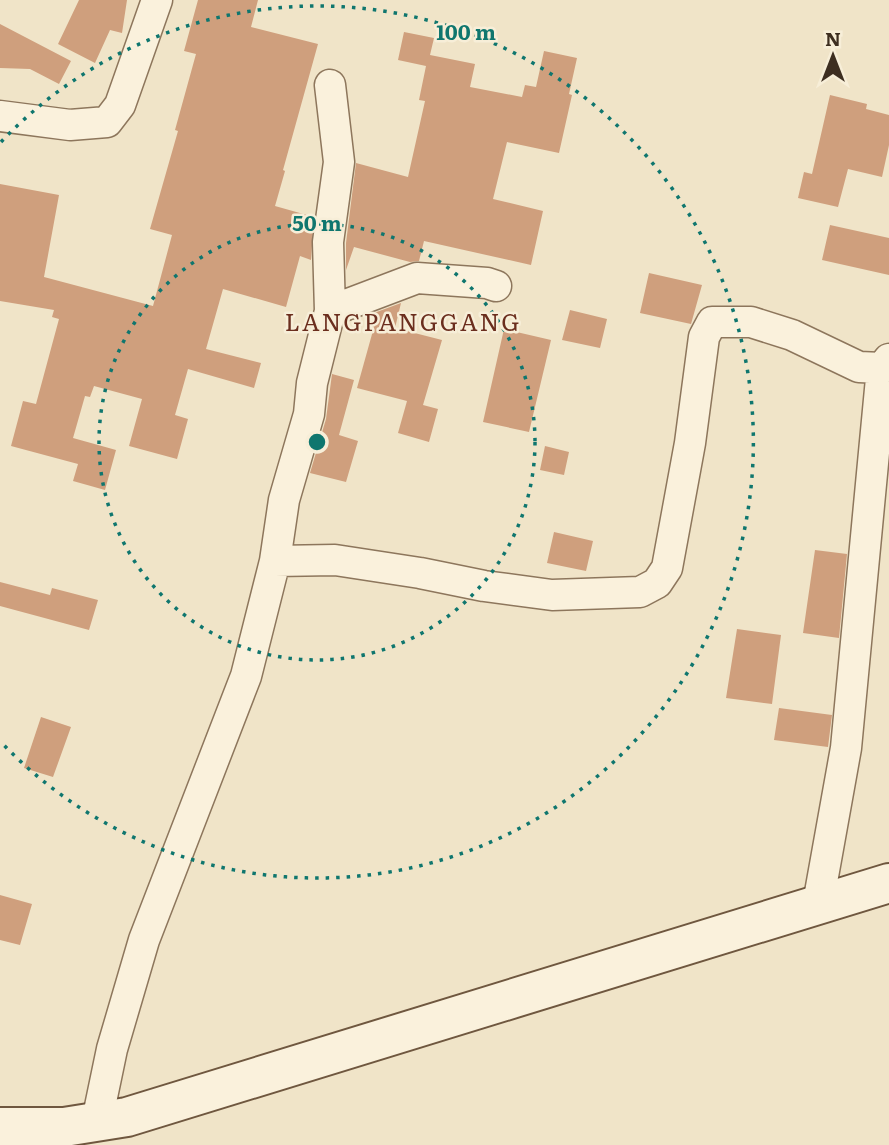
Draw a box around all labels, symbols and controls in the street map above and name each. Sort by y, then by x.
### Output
text: 100 m [436,15,496,46]
north arrow [798,21,868,91]
text: N [825,24,841,52]
text: 50 m [292,206,342,237]
district label: LANGPANGGANG [285,303,521,338]
centre of rings [305,430,329,454]

